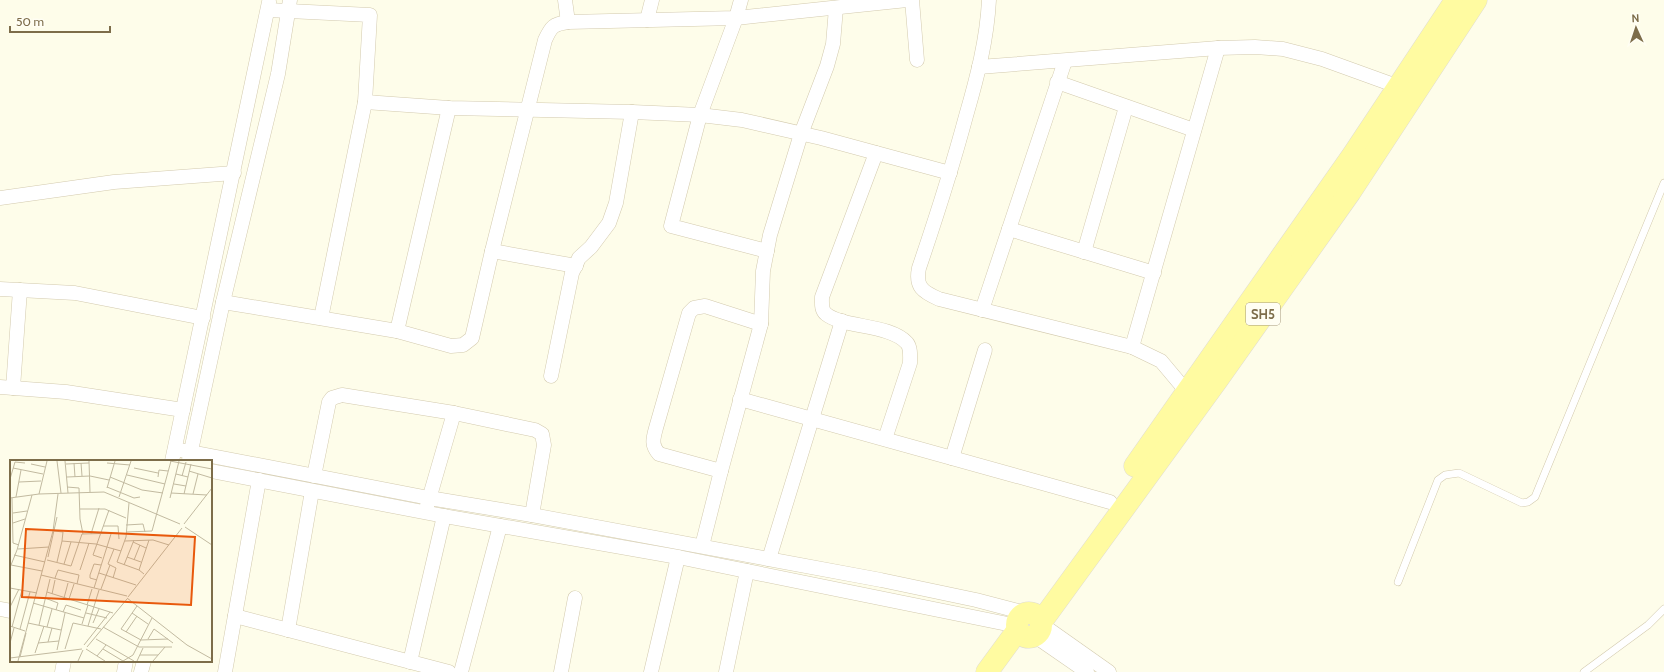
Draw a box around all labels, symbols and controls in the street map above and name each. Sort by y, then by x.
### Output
scale bar [10,8,110,34]
north arrow [1616,8,1656,48]
text: N [1631,11,1640,25]
text: 50 m [16,14,44,29]
road number: SH5 [1246,303,1280,325]
inset map [10,460,212,662]

